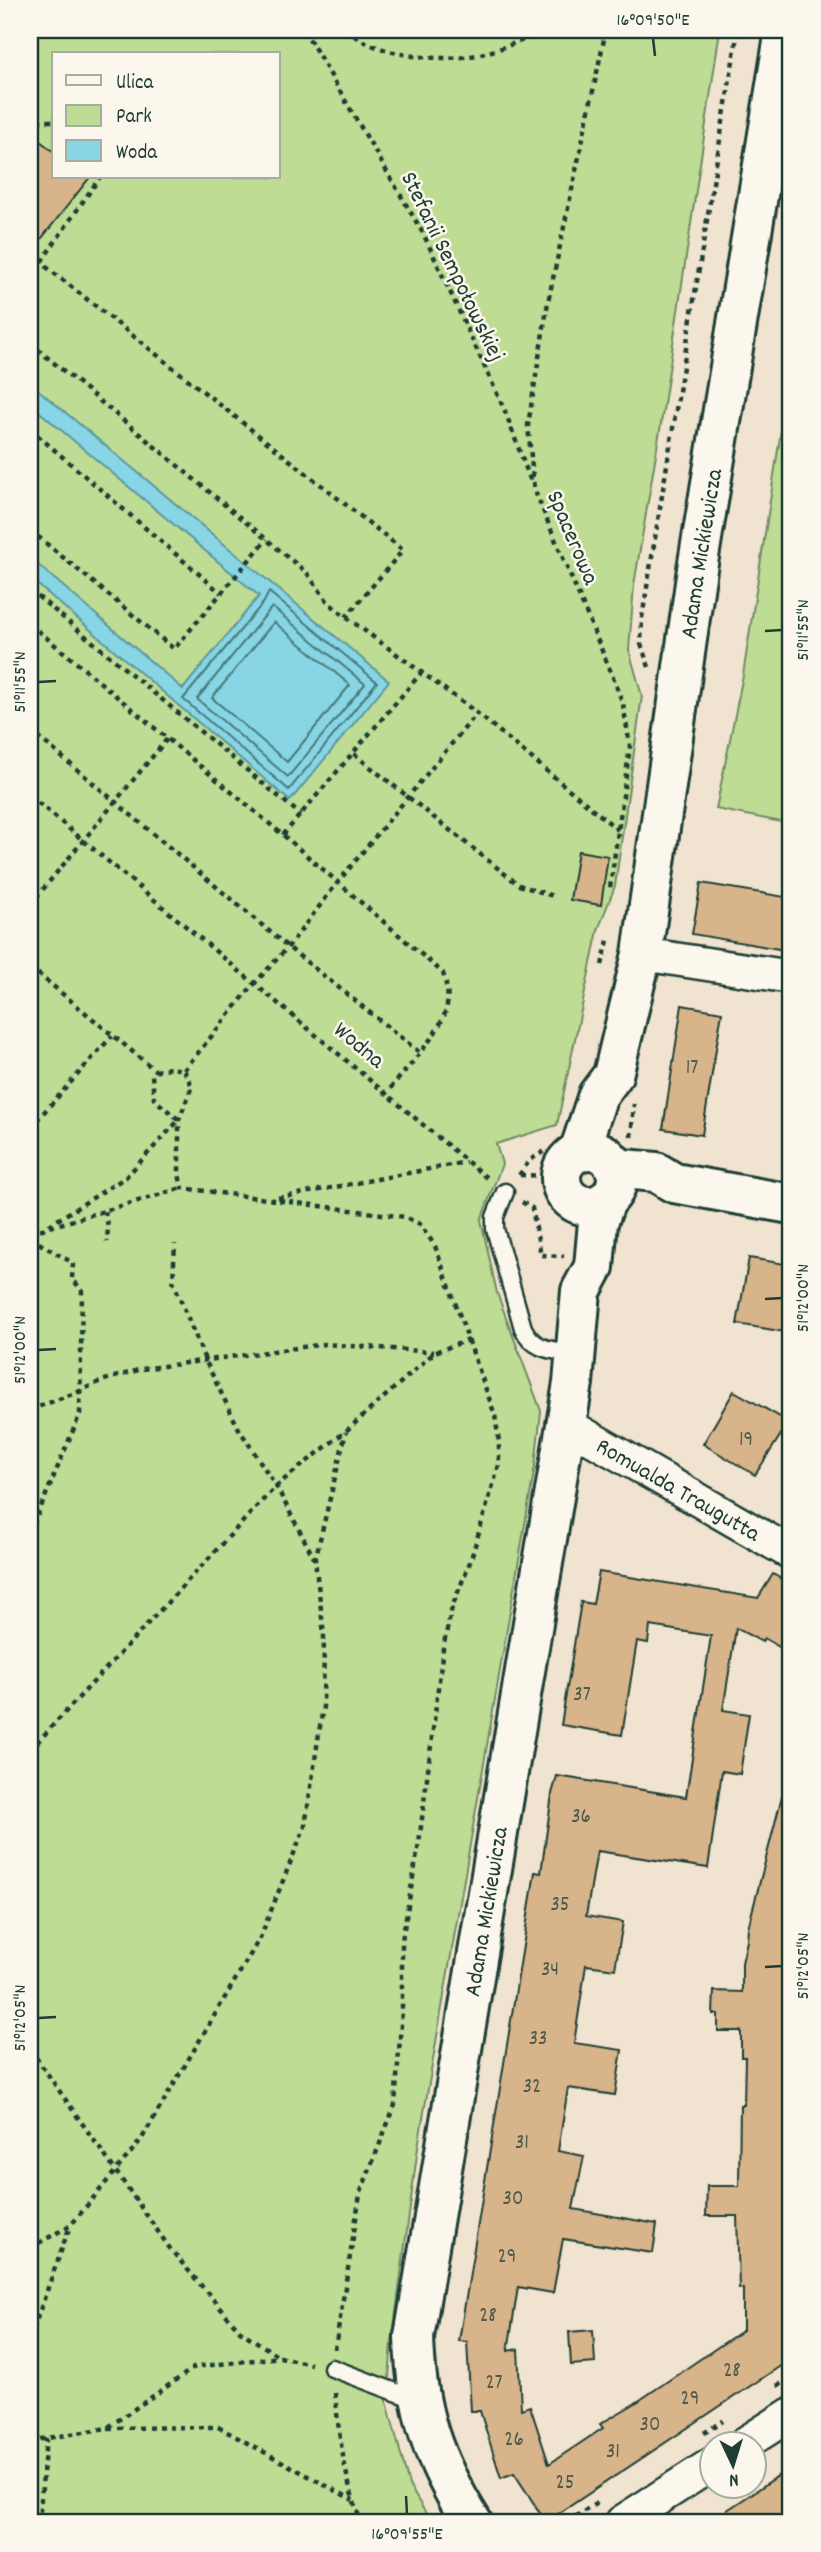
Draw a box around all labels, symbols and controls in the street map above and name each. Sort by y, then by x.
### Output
text: 16°09'50"E [617,9,689,34]
legend [52,52,280,178]
text: Ulica [116,69,154,99]
text: Park [116,103,152,133]
text: Woda [116,139,158,169]
street label: Stefanii Sempołowskiej [390,166,512,368]
street label: Adama Mickiewicza [673,466,733,641]
street label: Spacerowa [536,486,607,591]
text: 51°11'55"N [792,599,817,661]
text: 51°11'55"N [9,651,34,713]
street label: Wodna [325,1015,392,1078]
house number: 17 [686,1054,698,1084]
text: 51°12'00"N [792,1264,817,1332]
text: 51°12'00"N [9,1316,34,1384]
house number: 19 [739,1426,753,1456]
street label: Romualda Traugutta [589,1431,766,1552]
house number: 37 [573,1681,591,1711]
house number: 36 [571,1803,591,1833]
street label: Adama Mickiewicza [457,1824,519,2000]
house number: 35 [550,1891,570,1921]
text: 51°12'05"N [792,1933,817,1999]
house number: 34 [541,1956,559,1986]
text: 51°12'05"N [9,1985,34,2051]
house number: 33 [529,2025,547,2055]
house number: 32 [523,2073,541,2103]
house number: 31 [515,2129,529,2159]
house number: 30 [503,2185,523,2215]
house number: 29 [498,2243,516,2273]
house number: 28 [479,2302,497,2332]
house number: 28 [723,2357,741,2387]
house number: 27 [485,2369,503,2399]
house number: 29 [681,2385,699,2415]
house number: 30 [640,2411,660,2441]
house number: 26 [504,2426,524,2456]
north arrow [698,2430,768,2500]
house number: 31 [606,2438,620,2468]
text: N [728,2465,740,2492]
house number: 25 [556,2469,574,2499]
text: 16°09'55"E [371,2523,443,2548]

